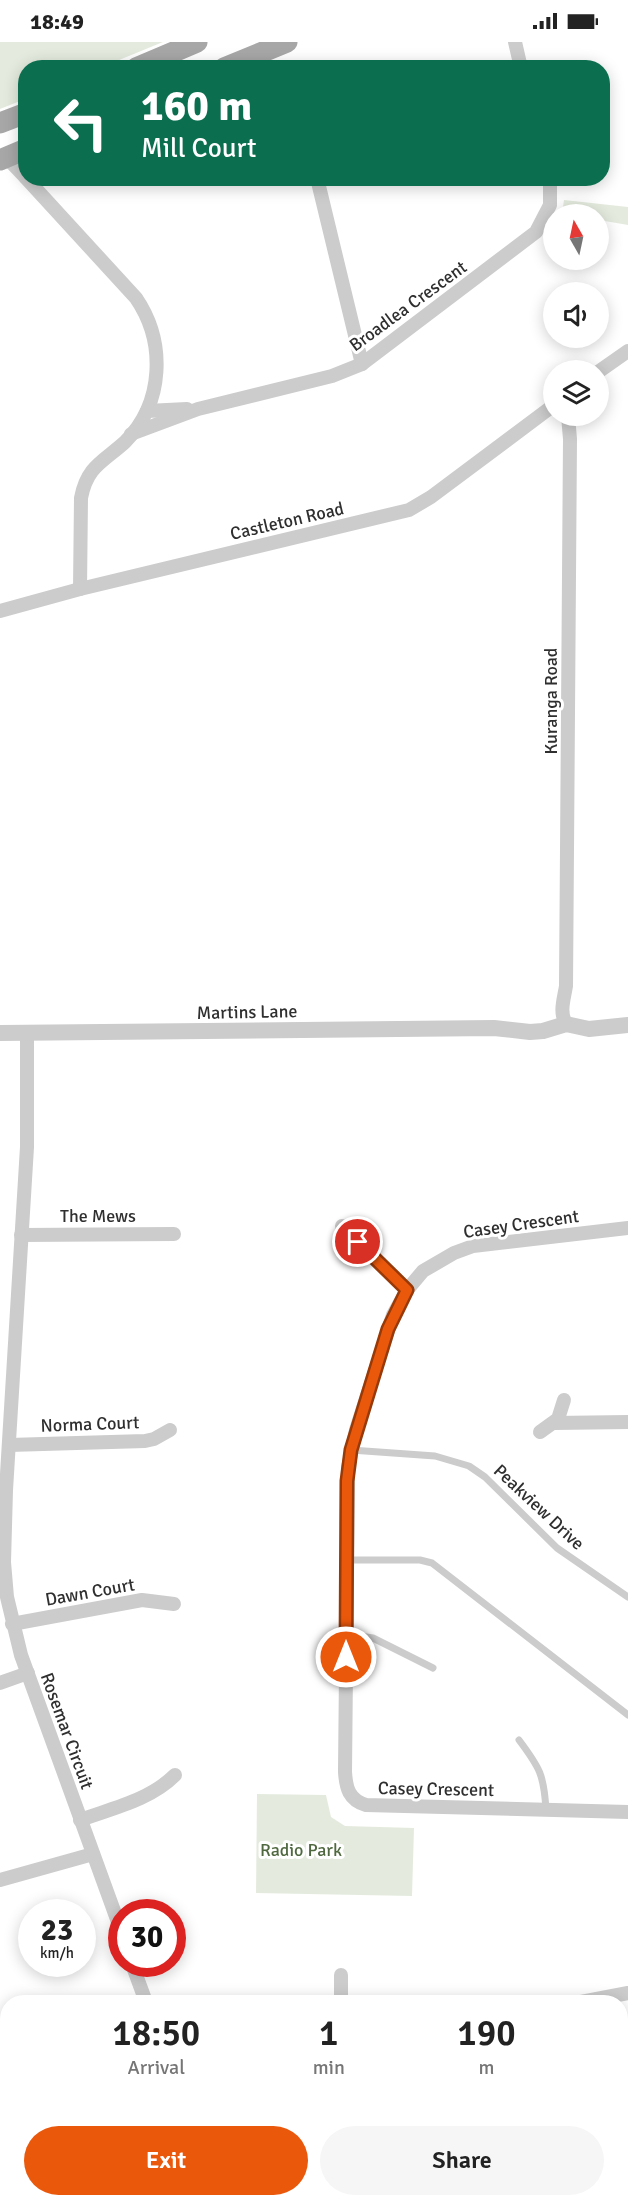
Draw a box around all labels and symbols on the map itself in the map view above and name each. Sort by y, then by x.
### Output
north arrow [543,204,609,270]
street label: Broadlea Crescent [345,256,471,356]
street label: Castleton Road [228,497,346,545]
street label: Kuranga Road [540,648,562,754]
street label: Martins Lane [196,1000,298,1024]
street label: The Mews [60,1205,136,1227]
street label: Casey Crescent [462,1205,580,1243]
pin [332,1216,383,1267]
street label: Norma Court [40,1411,140,1437]
street label: Peakview Drive [489,1459,589,1555]
street label: Dawn Court [44,1573,136,1611]
position arrow [314,1625,378,1689]
street label: Rosemar Circuit [36,1670,98,1792]
street label: Casey Crescent [378,1777,494,1801]
park label: Radio Park [260,1839,342,1861]
speed limit sign: 30 [108,1899,186,1977]

